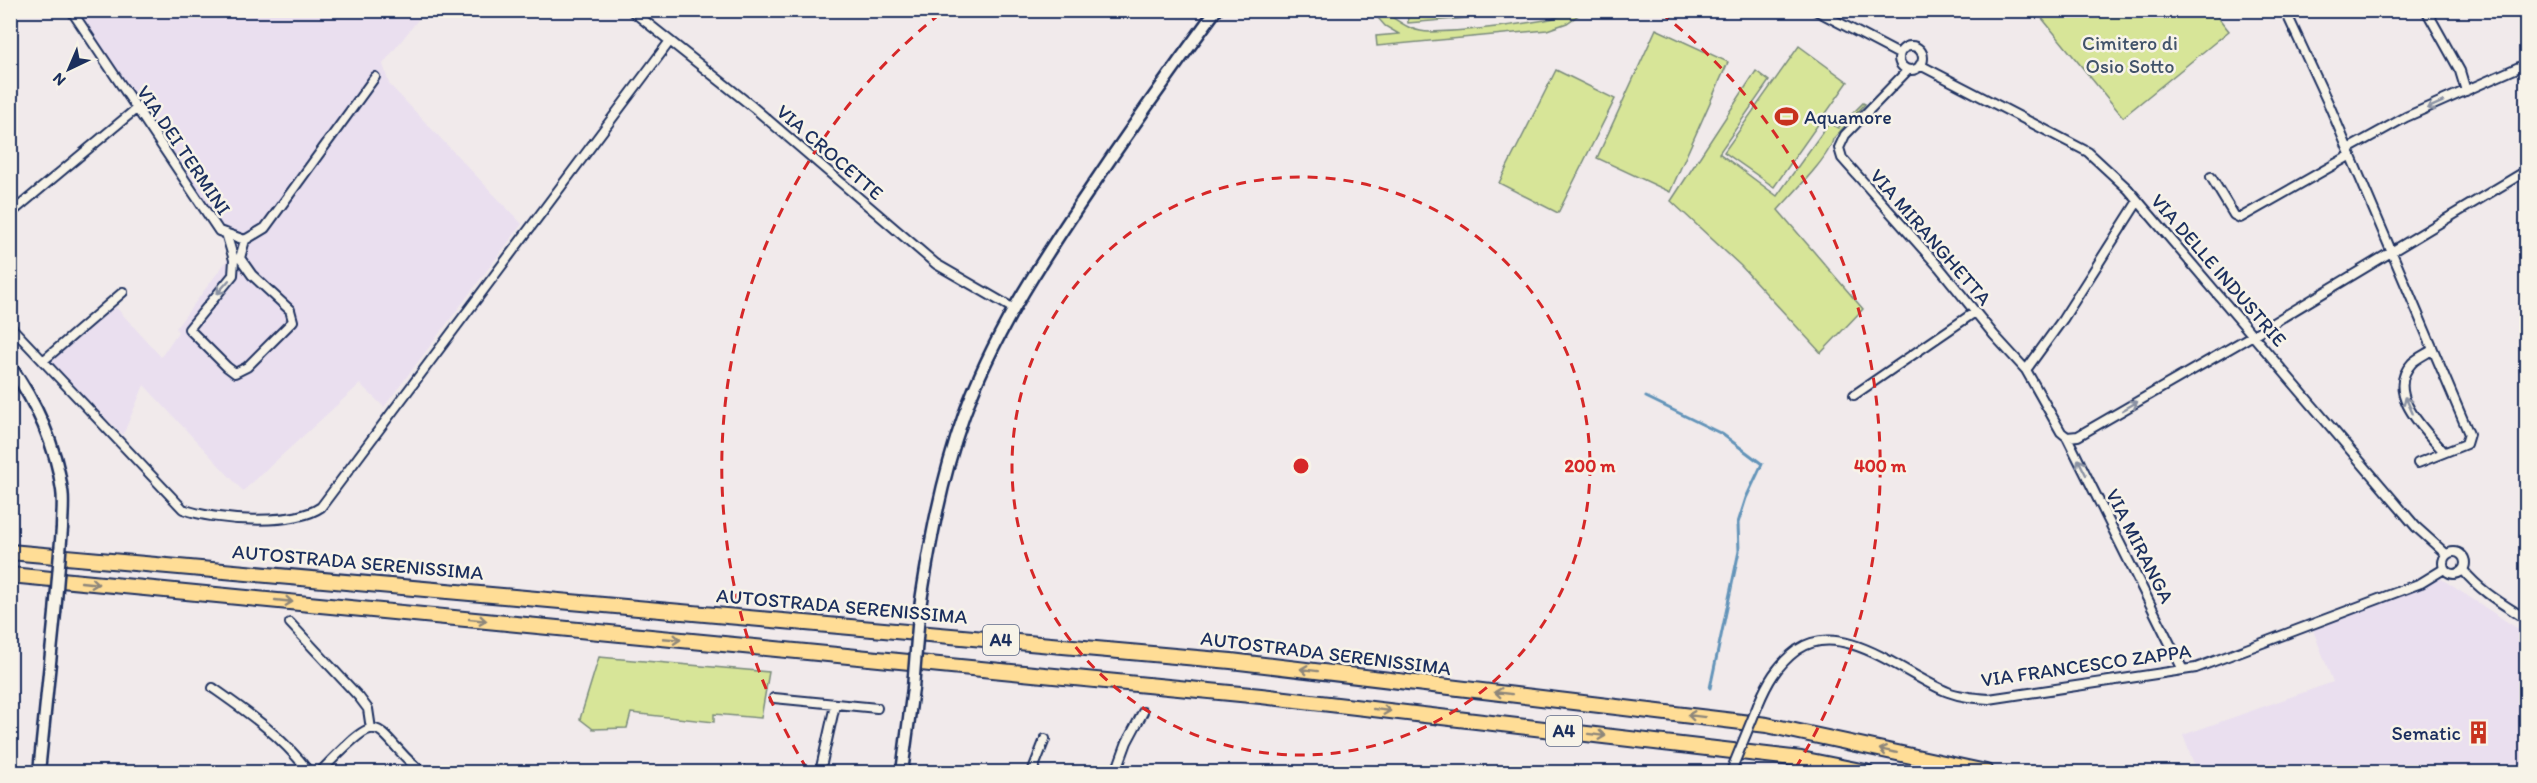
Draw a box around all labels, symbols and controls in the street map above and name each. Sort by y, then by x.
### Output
park label: Cimitero di Osio Sotto [2082,31,2178,78]
north arrow [39,39,99,99]
text: N [48,69,69,90]
street label: VIA DEI TERMINI [132,81,236,219]
street label: VIA CROCETTE [772,99,888,205]
one-way arrow [2426,99,2444,111]
sports icon: Aquamore [1773,104,1799,130]
place label: Aquamore [1804,105,1892,129]
street label: VIA MIRANGHETTA [1865,164,1997,310]
street label: VIA DELLE INDUSTRIE [2146,189,2292,351]
one-way arrow [216,279,230,294]
one-way arrow [2402,397,2414,415]
one-way arrow [2122,399,2139,411]
text: 200 m [1565,455,1616,477]
text: 400 m [1854,455,1907,477]
centre of rings [1291,456,1311,476]
one-way arrow [2075,459,2087,477]
street label: VIA MIRANGA [2101,485,2179,607]
street label: AUTOSTRADA SERENISSIMA [231,539,485,585]
one-way arrow [79,578,99,589]
street label: AUTOSTRADA SERENISSIMA [715,583,969,629]
one-way arrow [273,596,293,607]
one-way arrow [467,615,487,626]
road number: A4 [983,625,1019,655]
street label: AUTOSTRADA SERENISSIMA [1199,626,1453,680]
one-way arrow [661,634,681,645]
street label: VIA FRANCESCO ZAPPA [1979,638,2193,692]
one-way arrow [1300,664,1320,675]
one-way arrow [1493,687,1513,698]
one-way arrow [1372,705,1392,716]
one-way arrow [1687,711,1707,722]
road number: A4 [1546,716,1582,746]
building icon: Sematic [2466,720,2492,746]
place label: Sematic [2392,721,2461,745]
one-way arrow [1586,730,1606,741]
one-way arrow [1879,745,1898,756]

